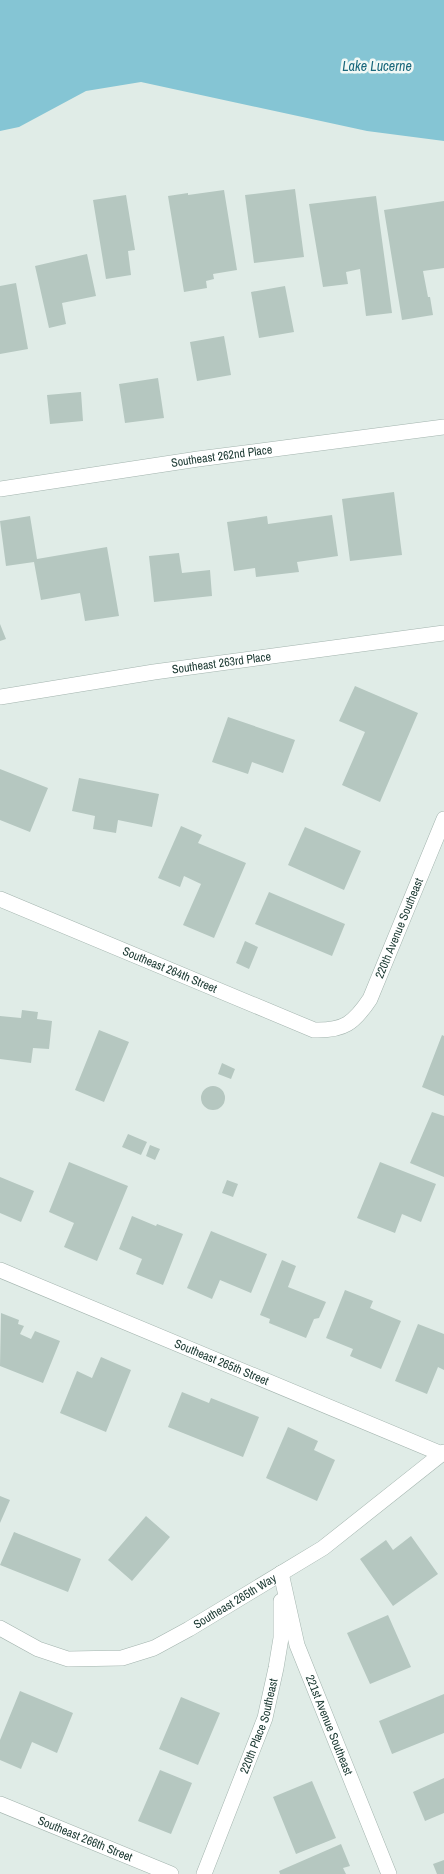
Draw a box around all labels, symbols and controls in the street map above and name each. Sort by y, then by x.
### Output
water label: Lake Lucerne [342,57,412,75]
street label: Southeast 262nd Place [170,441,273,471]
street label: Southeast 263rd Place [171,648,272,678]
street label: 220th Avenue Southeast [371,875,427,981]
street label: Southeast 264th Street [120,943,220,997]
street label: Southeast 265th Street [172,1335,271,1389]
street label: Southeast 265th Way [191,1570,279,1632]
street label: 221st Avenue Southeast [302,1673,357,1778]
street label: 220th Place Southeast [236,1677,281,1776]
street label: Southeast 266th Street [35,1812,135,1865]

